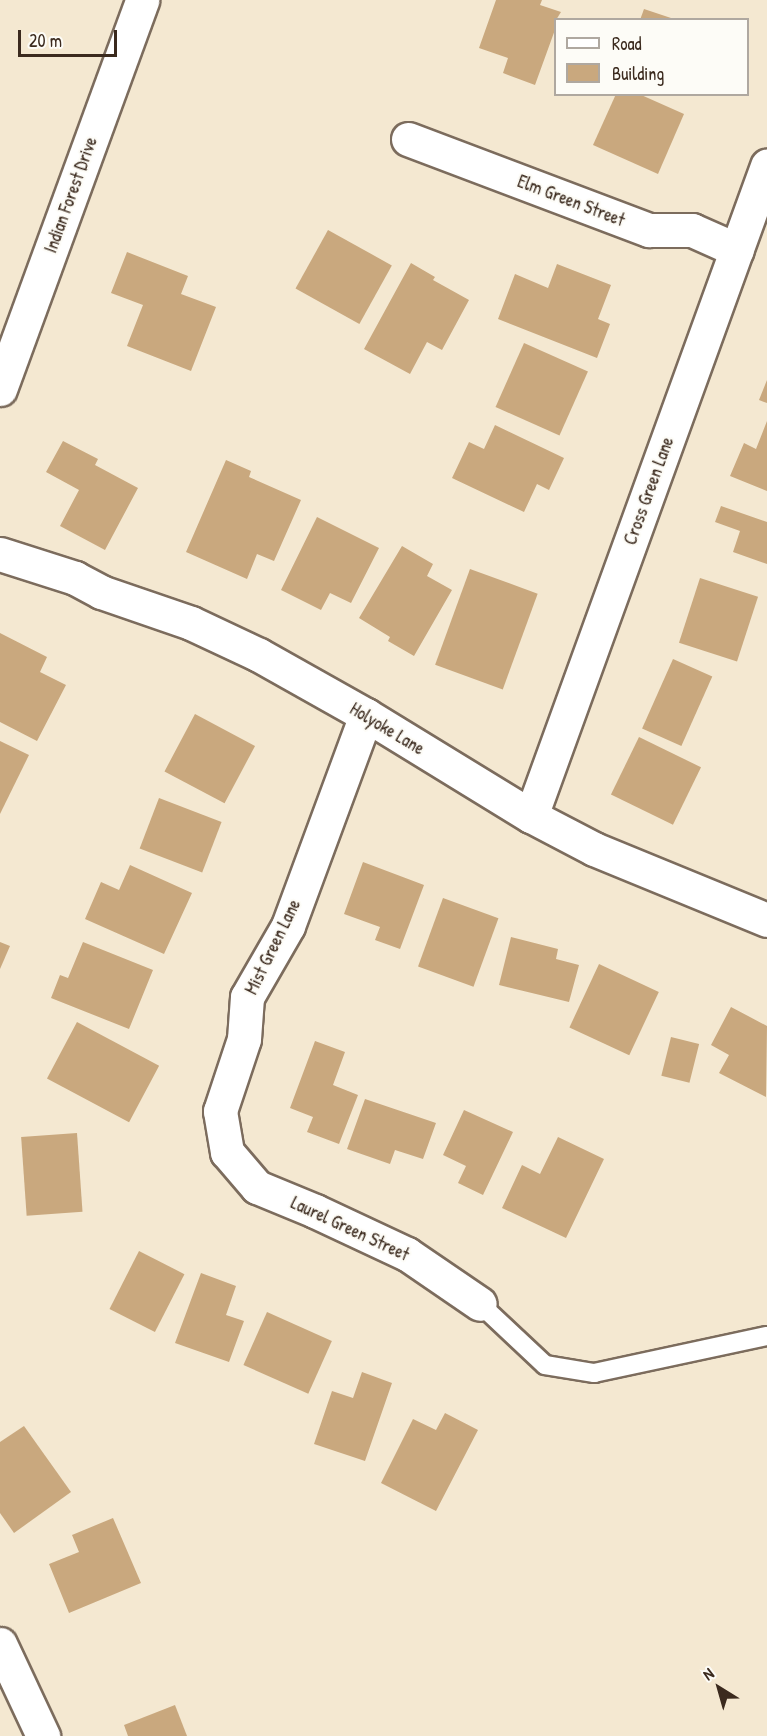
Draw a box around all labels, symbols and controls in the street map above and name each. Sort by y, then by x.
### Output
scale bar [21,18,120,56]
legend [554,18,749,96]
text: 20 m [29,28,62,53]
text: Road [612,31,642,56]
text: Building [612,61,664,86]
street label: Indian Forest Drive [40,134,102,256]
street label: Elm Green Street [514,171,628,231]
street label: Cross Green Lane [619,434,679,548]
street label: Holyoke Lane [346,698,428,760]
street label: Mist Green Lane [241,896,305,998]
street label: Laurel Green Street [287,1192,413,1266]
north arrow [689,1658,749,1718]
text: N [698,1662,718,1685]

